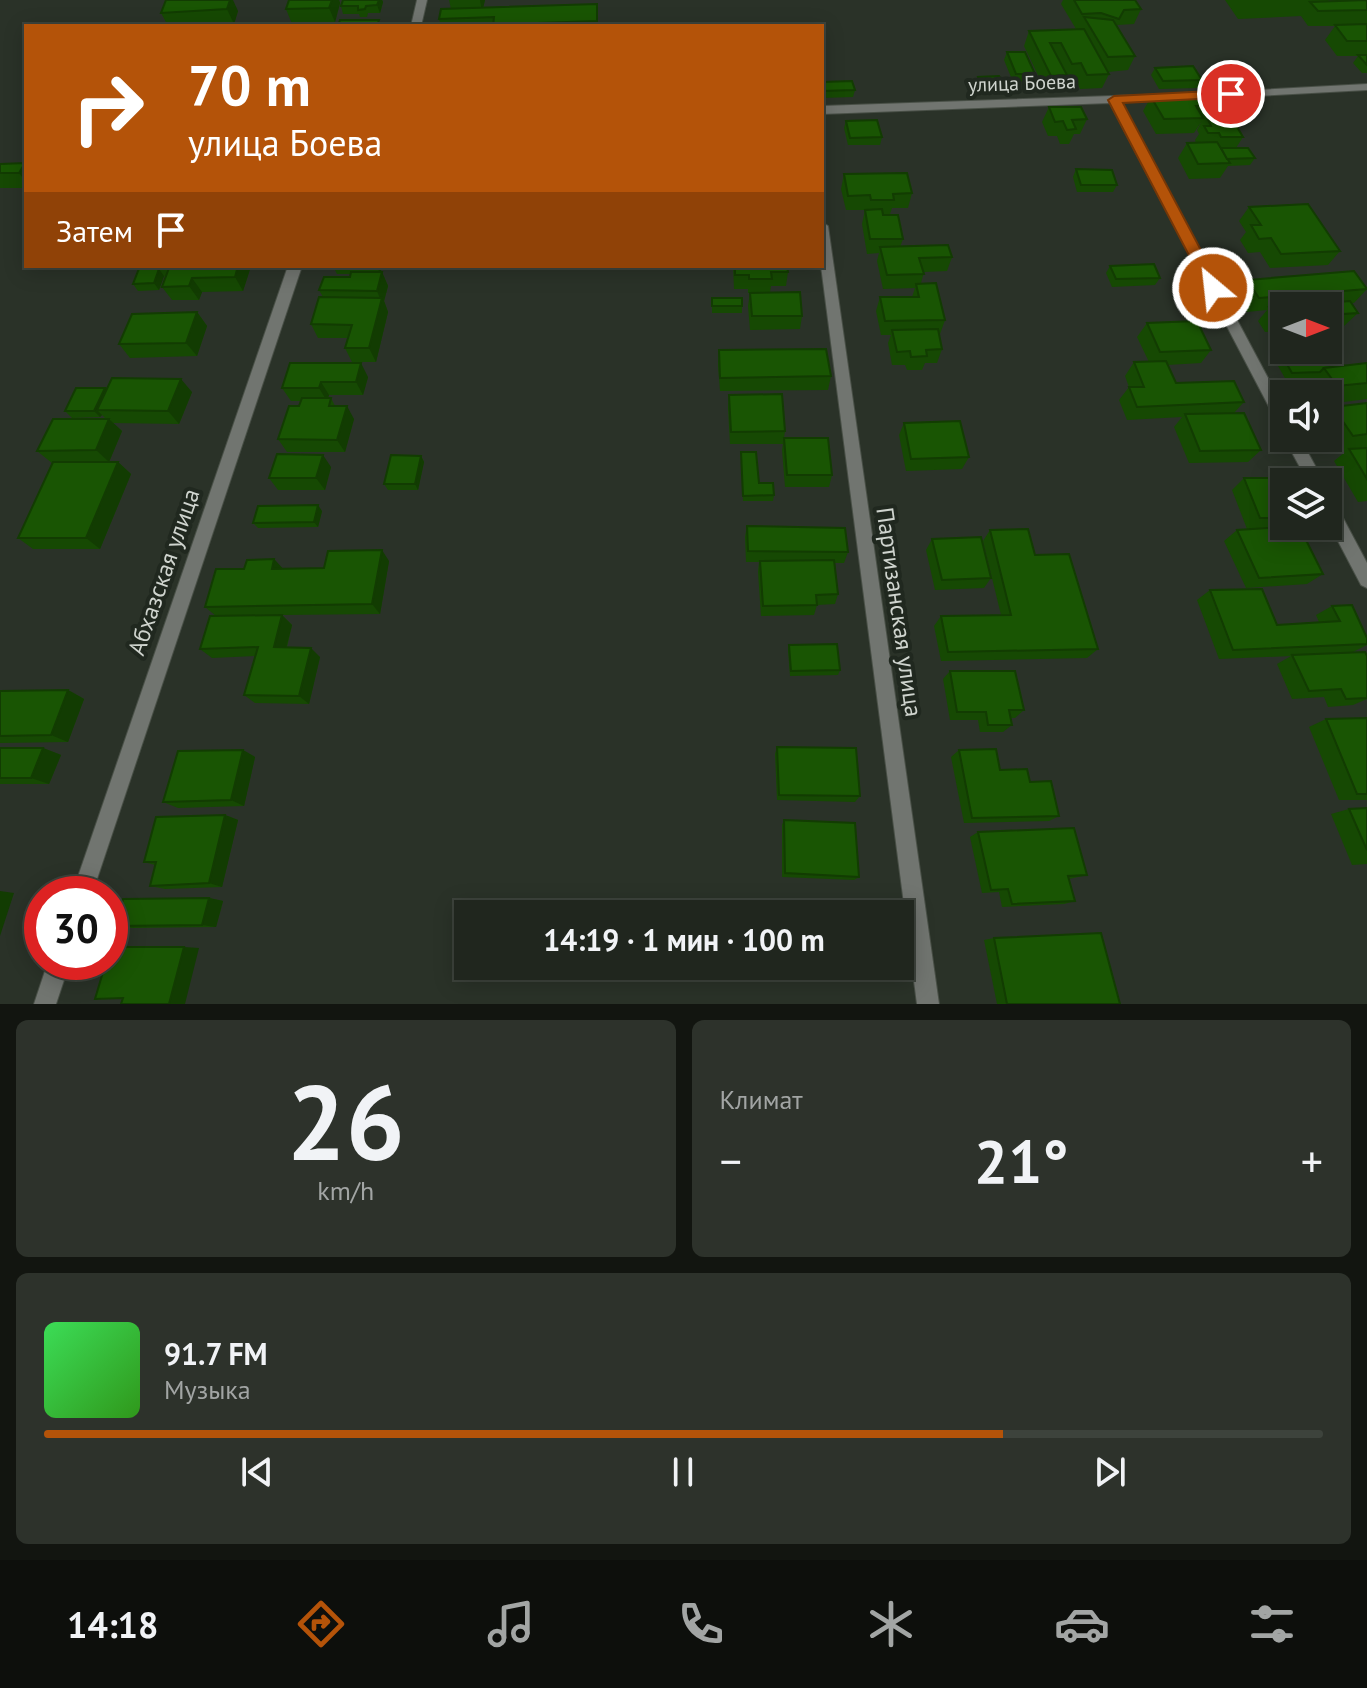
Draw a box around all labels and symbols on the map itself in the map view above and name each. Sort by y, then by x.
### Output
pin [1197,60,1265,128]
street label: улица Боева [968,68,1076,98]
position arrow [1171,246,1255,330]
north arrow [1270,292,1342,364]
street label: Абхазская улица [120,484,207,659]
street label: Партизанская улица [869,505,930,719]
speed limit sign: 30 [24,876,128,980]

